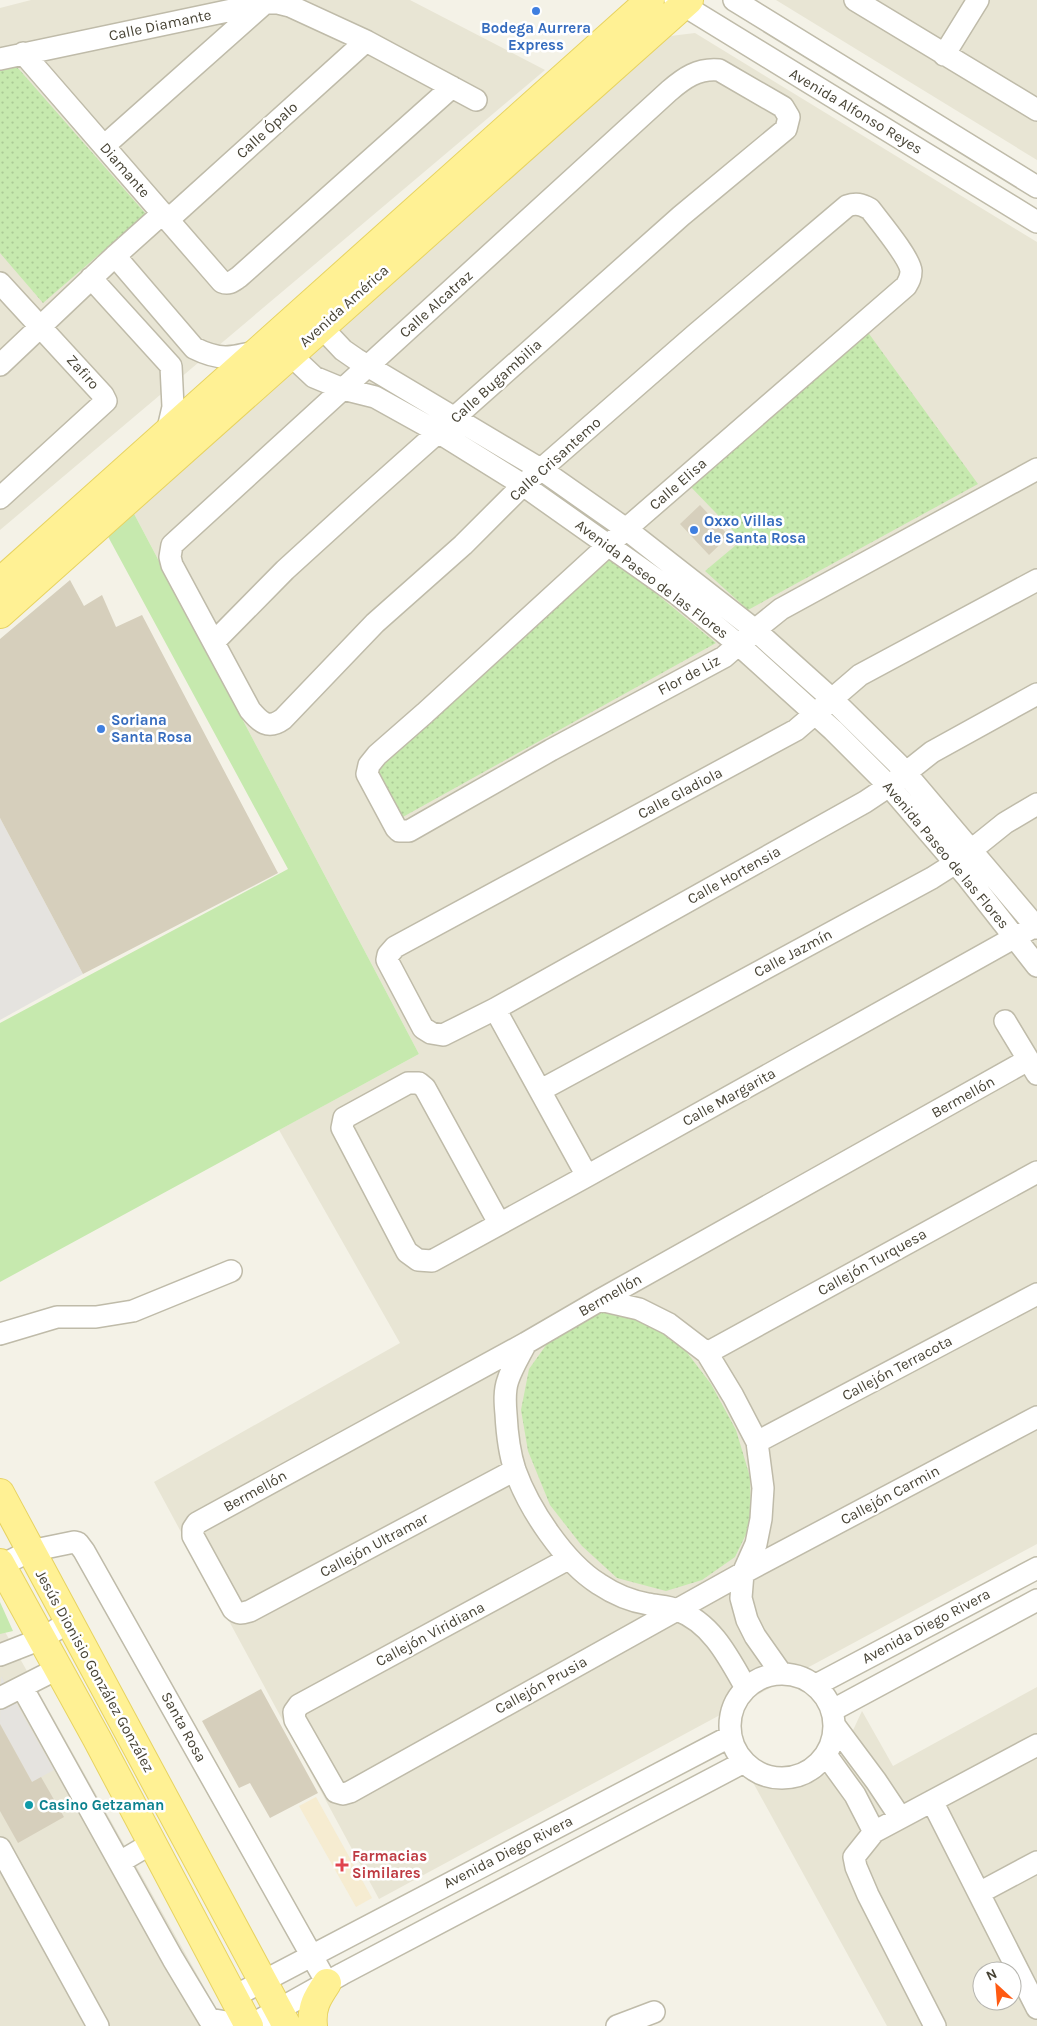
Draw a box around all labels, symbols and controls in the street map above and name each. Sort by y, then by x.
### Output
street label: Calle Diamante [107,5,213,45]
marker: Bodega Aurrera Express [530,5,542,17]
place label: Bodega Aurrera Express [481,19,591,54]
street label: Avenida Alfonso Reyes [786,64,926,158]
street label: Calle Ópalo [233,98,301,162]
street label: Diamante [96,139,154,201]
street label: Avenida América [296,261,392,351]
street label: Calle Alcatraz [396,266,476,342]
street label: Calle Bugambilia [447,335,545,427]
street label: Zafiro [63,351,103,393]
street label: Calle Crisantemo [506,413,604,505]
street label: Calle Elisa [646,454,710,514]
place label: Oxxo Villas de Santa Rosa [704,512,806,547]
street label: Avenida Paseo de las Flores [572,516,732,642]
marker: Oxxo Villas de Santa Rosa [688,524,700,536]
street label: Flor de Liz [655,651,723,699]
place label: Soriana Santa Rosa [111,711,192,746]
marker: Soriana Santa Rosa [95,723,107,735]
street label: Calle Gladiola [635,763,725,823]
street label: Avenida Paseo de las Flores [879,778,1013,932]
street label: Calle Hortensia [684,842,784,908]
street label: Calle Jazmín [751,925,835,981]
street label: Calle Margarita [679,1064,779,1130]
street label: Bermellón [928,1072,998,1122]
street label: Callejón Turquesa [814,1225,930,1299]
street label: Bermellón [575,1270,645,1320]
street label: Callejón Terracota [839,1331,955,1405]
street label: Callejón Carmin [837,1461,943,1529]
street label: Bermellón [220,1466,290,1516]
street label: Callejón Ultramar [317,1509,432,1581]
street label: Jesús Dionisio González González [32,1567,158,1775]
street label: Avenida Diego Rivera [859,1585,993,1667]
street label: Callejón Viridiana [372,1598,488,1670]
street label: Callejón Prusia [492,1652,590,1718]
street label: Santa Rosa [157,1689,211,1765]
place label: Casino Getzaman [39,1796,164,1814]
marker: Casino Getzaman [23,1799,35,1811]
street label: Avenida Diego Rivera [440,1812,576,1892]
place label: Farmacias Similares [352,1847,427,1882]
marker: Farmacias Similares [336,1859,348,1871]
north arrow [972,1961,1022,2011]
text: N [983,1965,1000,1985]

